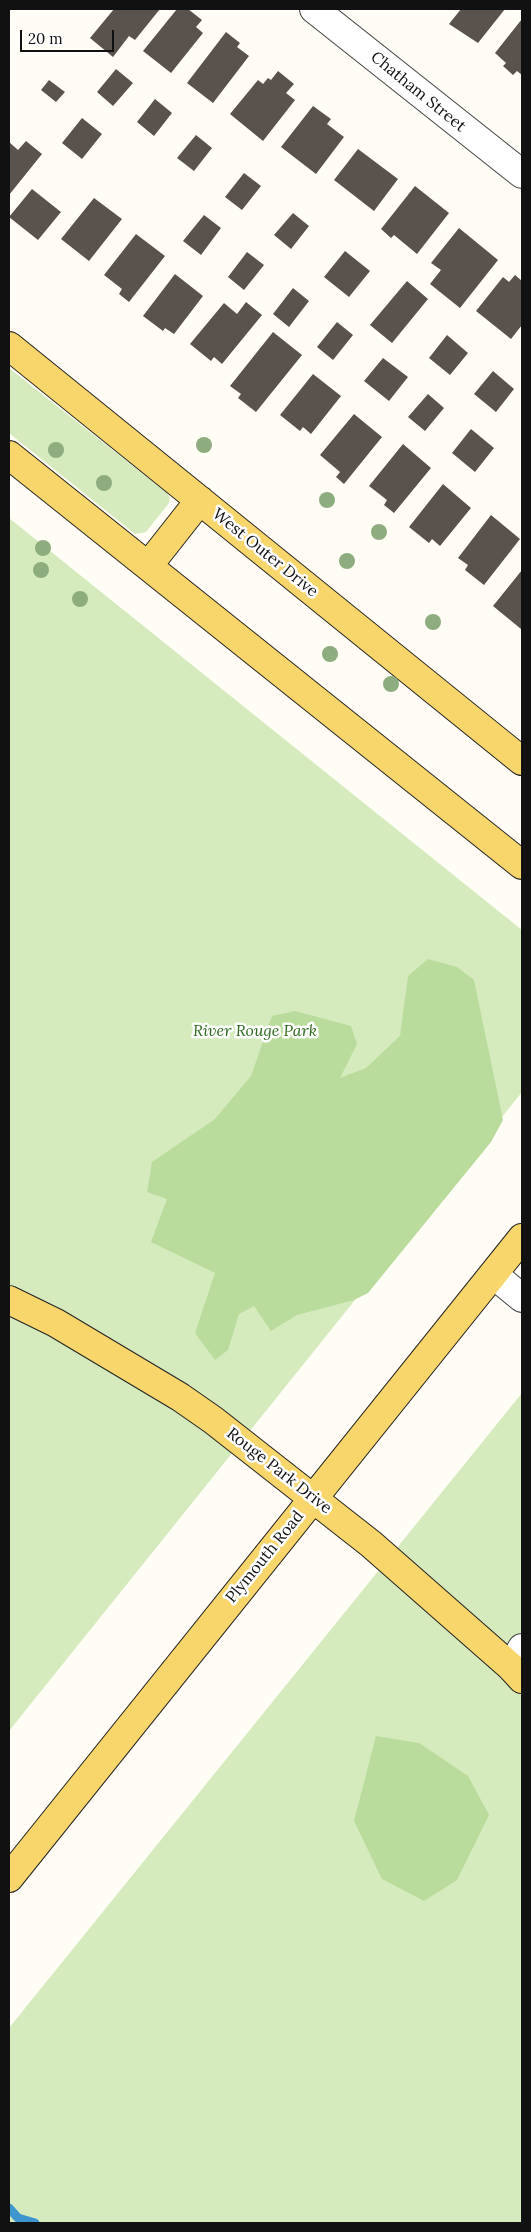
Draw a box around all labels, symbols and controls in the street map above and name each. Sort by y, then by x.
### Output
scale bar [22,20,116,52]
text: 20 m [28,29,63,48]
street label: Chatham Street [367,48,469,136]
street label: West Outer Drive [208,505,322,601]
park label: River Rouge Park [193,1021,317,1041]
street label: Rouge Park Drive [223,1424,335,1518]
street label: Plymouth Road [222,1507,308,1607]

